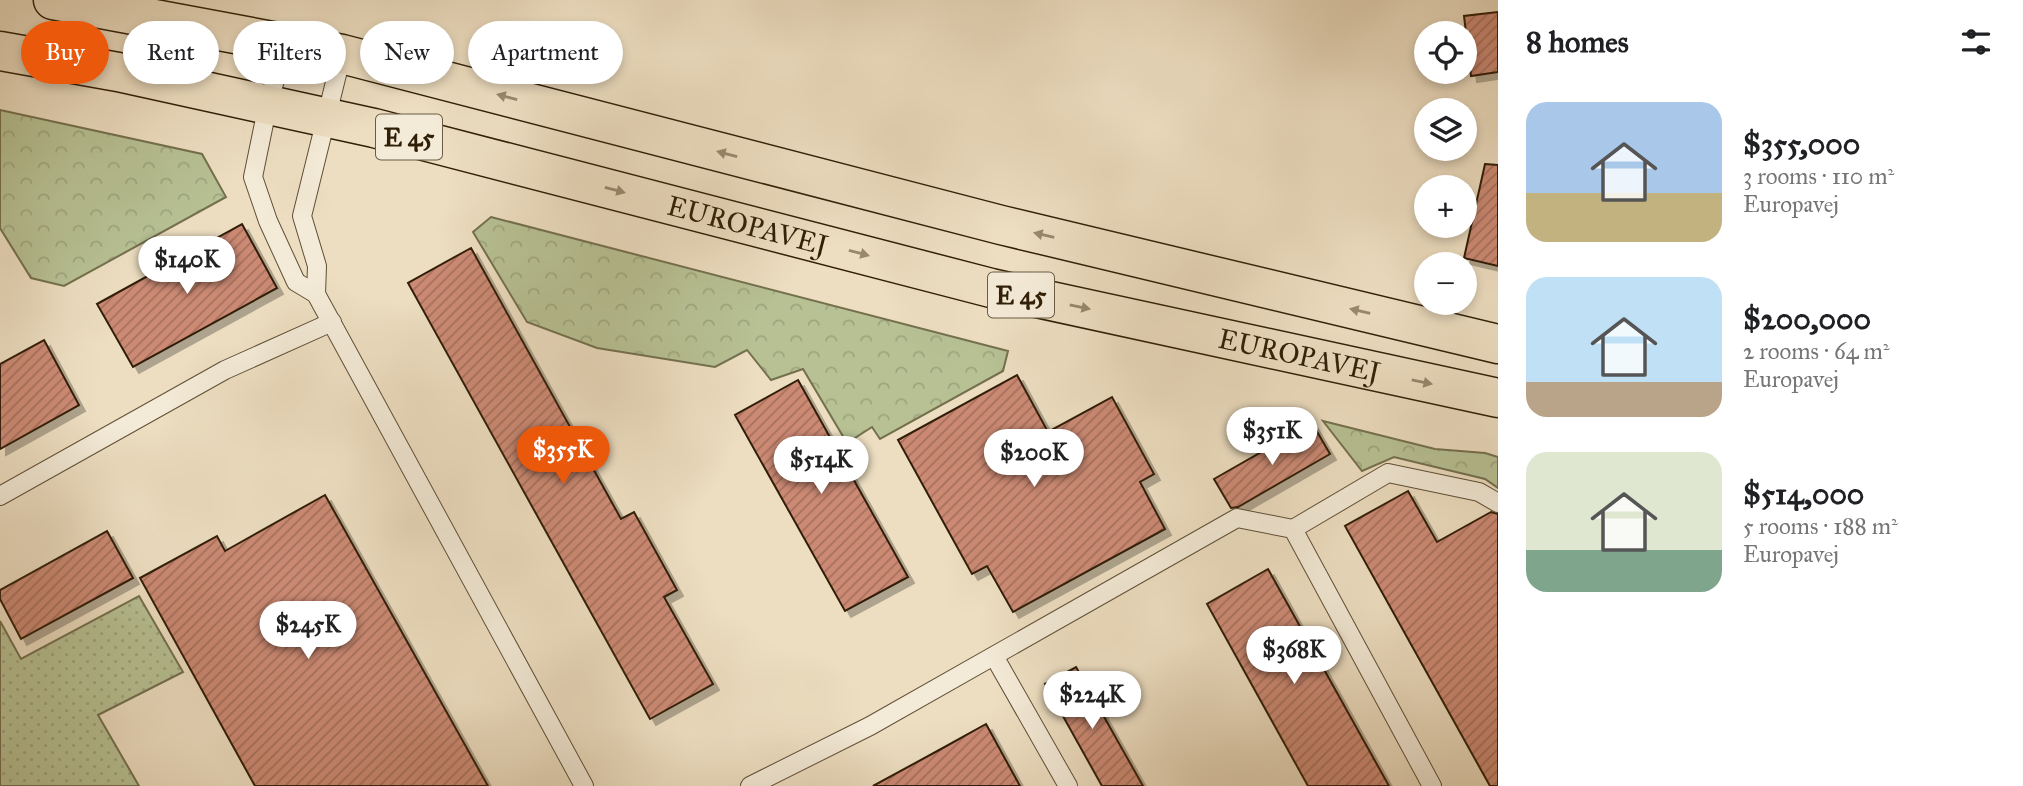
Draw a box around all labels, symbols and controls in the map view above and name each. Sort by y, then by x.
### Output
chip: Buy [21,21,109,84]
chip: Rent [123,21,219,84]
chip: Filters [233,21,346,84]
chip: New [360,21,454,84]
chip: Apartment [468,21,623,84]
map controls [1414,21,1477,315]
button: locate [1414,21,1477,84]
icon: filters [1957,23,1995,61]
text: 8 homes [1526,24,1629,60]
one-way arrow [496,91,518,102]
button: layers [1414,98,1477,161]
road number: E 45 [376,114,442,160]
text: $355,000 [1743,126,1860,162]
icon: home [1582,130,1666,214]
one-way arrow [716,148,738,159]
text: 3 rooms · 110 m² [1743,162,1894,190]
button: + [1414,175,1477,238]
one-way arrow [604,185,626,196]
street label: EUROPAVEJ [663,188,832,263]
text: Europavej [1743,190,1839,218]
one-way arrow [1033,230,1055,241]
pin: $140K [138,236,236,296]
text: $140K [154,245,220,273]
one-way arrow [849,249,870,259]
button: − [1414,252,1477,315]
road number: E 45 [988,272,1054,318]
text: $200,000 [1743,301,1871,337]
one-way arrow [1069,302,1091,313]
one-way arrow [1349,305,1371,316]
icon: home [1582,305,1666,389]
street label: EUROPAVEJ [1215,321,1384,390]
text: 2 rooms · 64 m² [1743,337,1889,365]
text: Europavej [1743,365,1839,393]
one-way arrow [1411,376,1433,387]
pin: $351K [1223,407,1321,467]
text: $351K [1242,416,1302,444]
pin: $355K [514,426,612,486]
pin: $200K [985,430,1083,489]
text: $355K [533,435,593,463]
pin: $514K [772,436,870,496]
text: $200K [1000,438,1068,466]
text: $514K [790,445,852,473]
text: $514,000 [1743,476,1864,512]
icon: home [1582,480,1666,564]
text: 5 rooms · 188 m² [1743,512,1898,540]
text: Europavej [1743,540,1839,568]
pin: $245K [259,602,357,661]
text: $245K [276,610,340,638]
pin: $368K [1245,626,1343,686]
text: $368K [1262,635,1326,663]
pin: $224K [1043,672,1141,731]
text: $224K [1059,680,1125,708]

